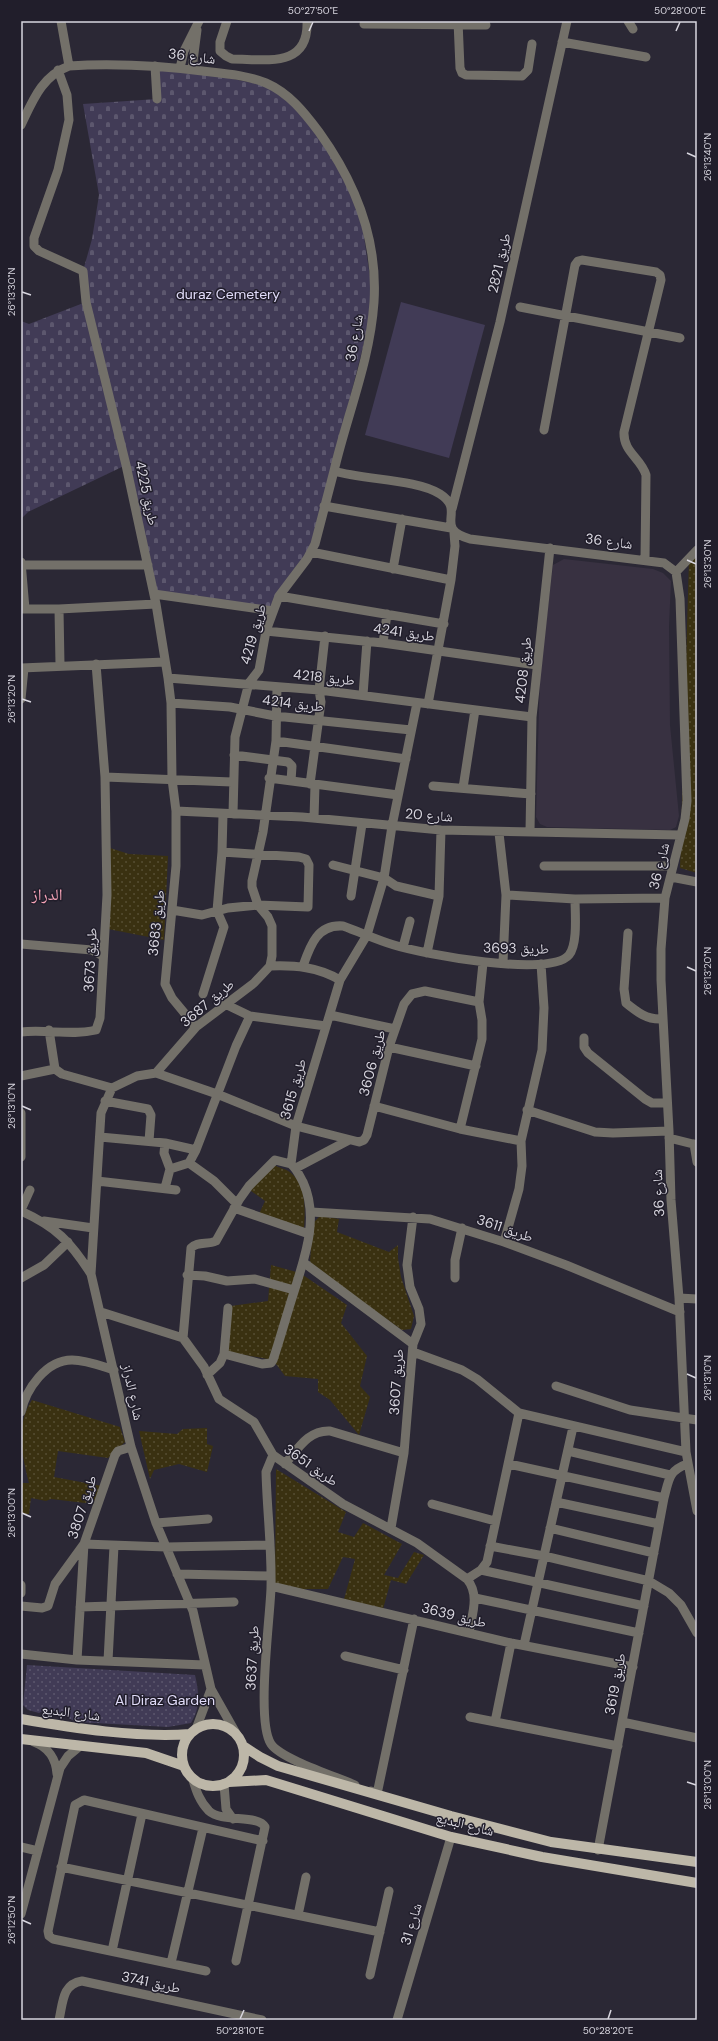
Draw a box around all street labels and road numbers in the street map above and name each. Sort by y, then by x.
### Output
street label: شارع 36 [167,44,217,69]
street label: طريق 2821 [483,231,516,295]
street label: شارع 36 [341,313,368,363]
street label: طريق 4225 [130,459,163,527]
street label: شارع 36 [584,529,634,554]
street label: طريق 4219 [236,602,271,667]
street label: طريق 4241 [372,619,436,646]
street label: طريق 4208 [511,636,536,704]
street label: طريق 4218 [292,665,356,690]
street label: طريق 4214 [261,690,325,717]
street label: شارع 20 [404,804,453,827]
street label: شارع 36 [645,841,674,891]
street label: طريق 3683 [144,889,169,957]
street label: طريق 3673 [79,927,102,993]
street label: طريق 3693 [483,938,549,959]
street label: طريق 3687 [176,975,238,1032]
street label: طريق 3606 [355,1028,390,1098]
street label: طريق 3615 [276,1057,311,1122]
street label: شارع 36 [648,1169,669,1217]
street label: طريق 3611 [474,1210,535,1247]
street label: طريق 3607 [385,1348,408,1416]
street label: شارع الدراز [117,1361,148,1422]
street label: طريق 3651 [280,1440,342,1491]
street label: طريق 3807 [63,1473,102,1542]
street label: طريق 3639 [419,1598,488,1633]
street label: طريق 3637 [241,1625,264,1691]
street label: طريق 3619 [600,1652,631,1717]
street label: شارع البديع [41,1699,101,1726]
street label: شارع البديع [434,1808,496,1841]
street label: شارع 31 [396,1901,427,1947]
street label: طريق 3741 [120,1967,182,1998]

